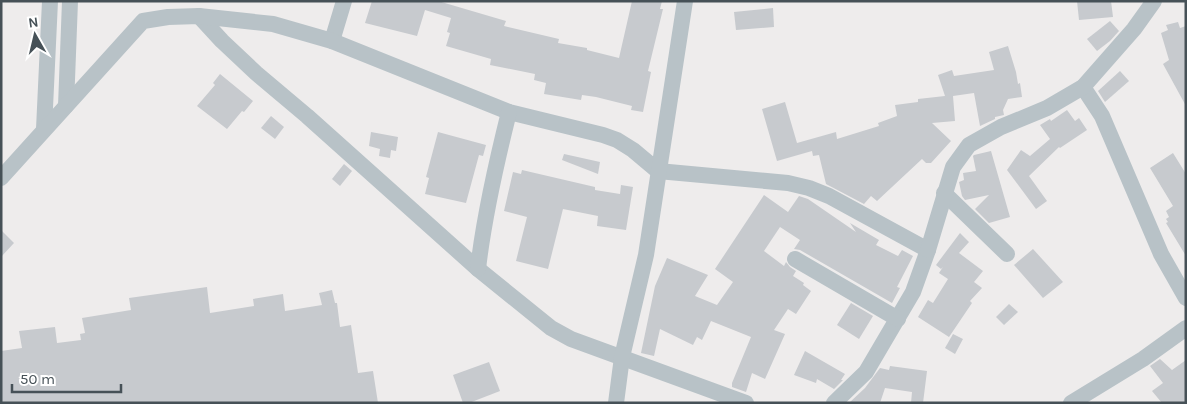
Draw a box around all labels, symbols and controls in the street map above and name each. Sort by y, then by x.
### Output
north arrow [10,10,60,60]
text: N [27,14,39,32]
scale bar [12,362,121,394]
text: 50 m [20,370,55,388]

